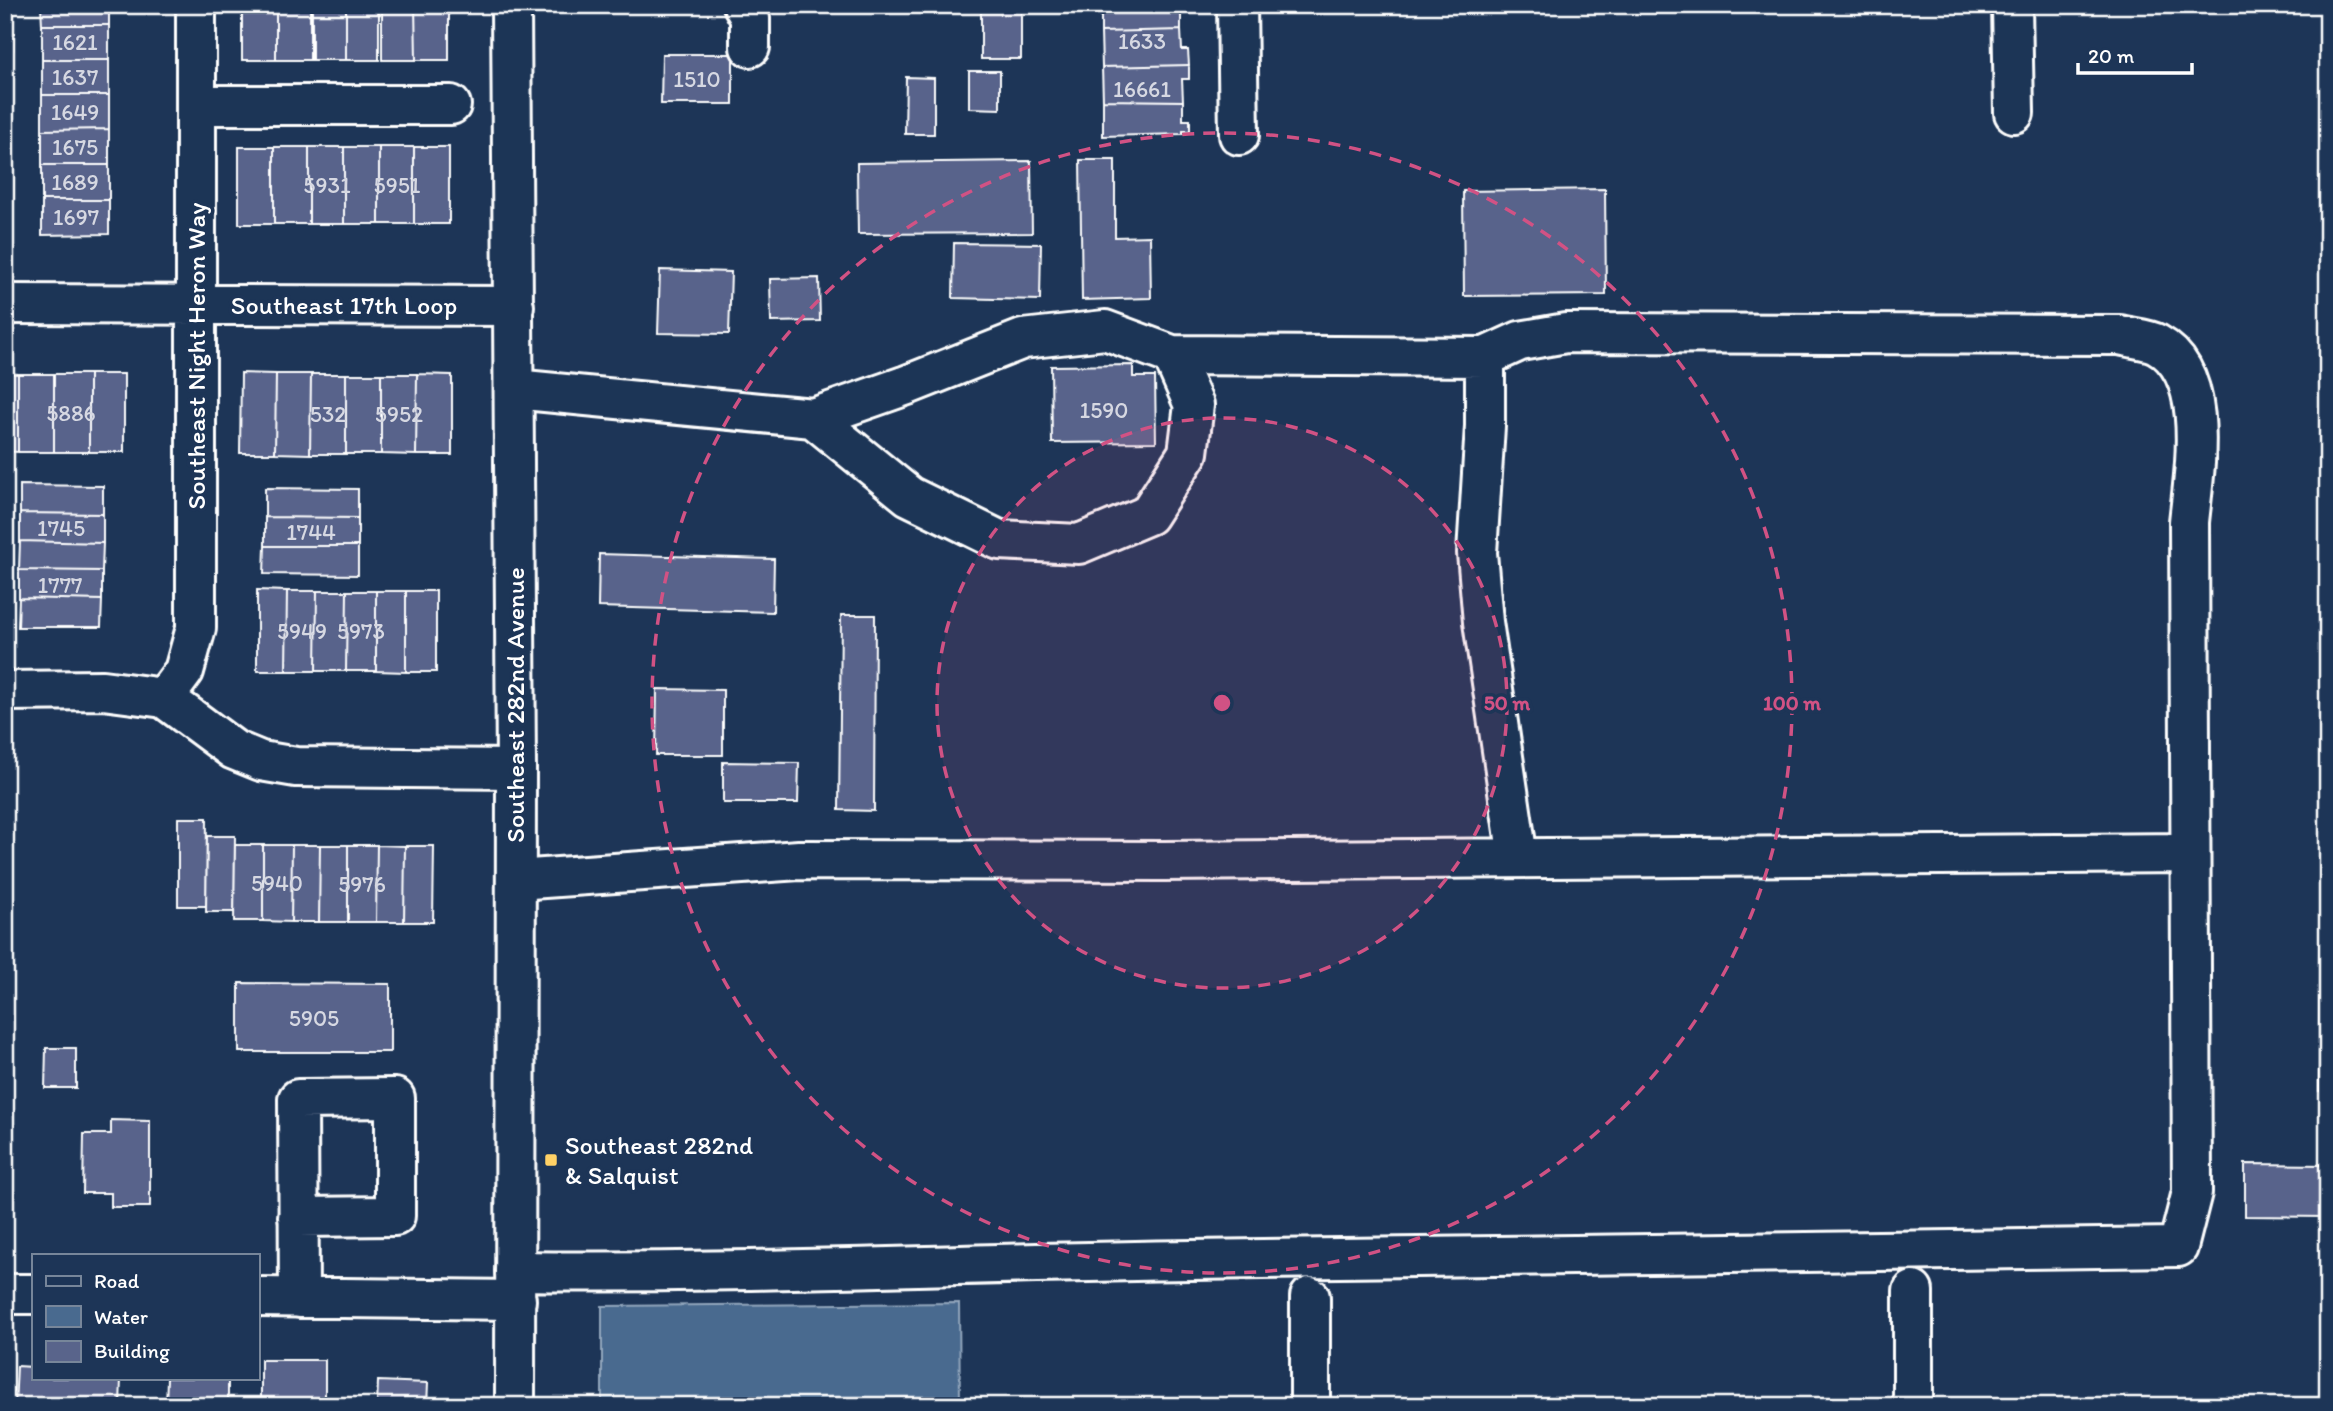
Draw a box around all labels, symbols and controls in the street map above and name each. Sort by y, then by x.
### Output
house number: 1633 [1118,27,1166,55]
house number: 1621 [52,28,98,56]
scale bar [2078,32,2191,76]
text: 20 m [2088,43,2135,68]
house number: 1637 [52,63,98,91]
house number: 1510 [673,65,721,93]
house number: 16661 [1113,75,1171,103]
house number: 1649 [51,98,99,126]
house number: 1675 [52,133,98,161]
house number: 1689 [51,168,99,196]
house number: 5931 [303,171,351,199]
house number: 5951 [374,171,421,199]
house number: 1697 [53,203,99,231]
street label: Southeast Night Heron Way [180,203,212,509]
street label: Southeast 17th Loop [231,289,457,321]
house number: 1590 [1080,396,1128,424]
house number: 5886 [46,399,96,427]
house number: 532 [310,400,346,428]
house number: 5952 [375,400,423,428]
house number: 1745 [37,514,85,542]
house number: 1744 [286,518,336,546]
street label: Southeast 282nd Avenue [499,567,531,843]
house number: 1777 [38,571,82,599]
house number: 5949 [277,617,327,645]
house number: 5973 [337,617,385,645]
text: 50 m [1484,690,1531,715]
text: 100 m [1763,690,1821,715]
centre of rings [1210,691,1234,715]
house number: 5940 [251,869,303,897]
house number: 5976 [338,870,386,898]
house number: 5905 [289,1004,339,1032]
place label: Southeast 282nd & Salquist [565,1129,753,1191]
marker: Southeast 282nd & Salquist [543,1152,559,1168]
legend [32,1254,259,1380]
text: Road [94,1268,140,1293]
text: Water [94,1304,148,1329]
text: Building [94,1338,170,1363]

